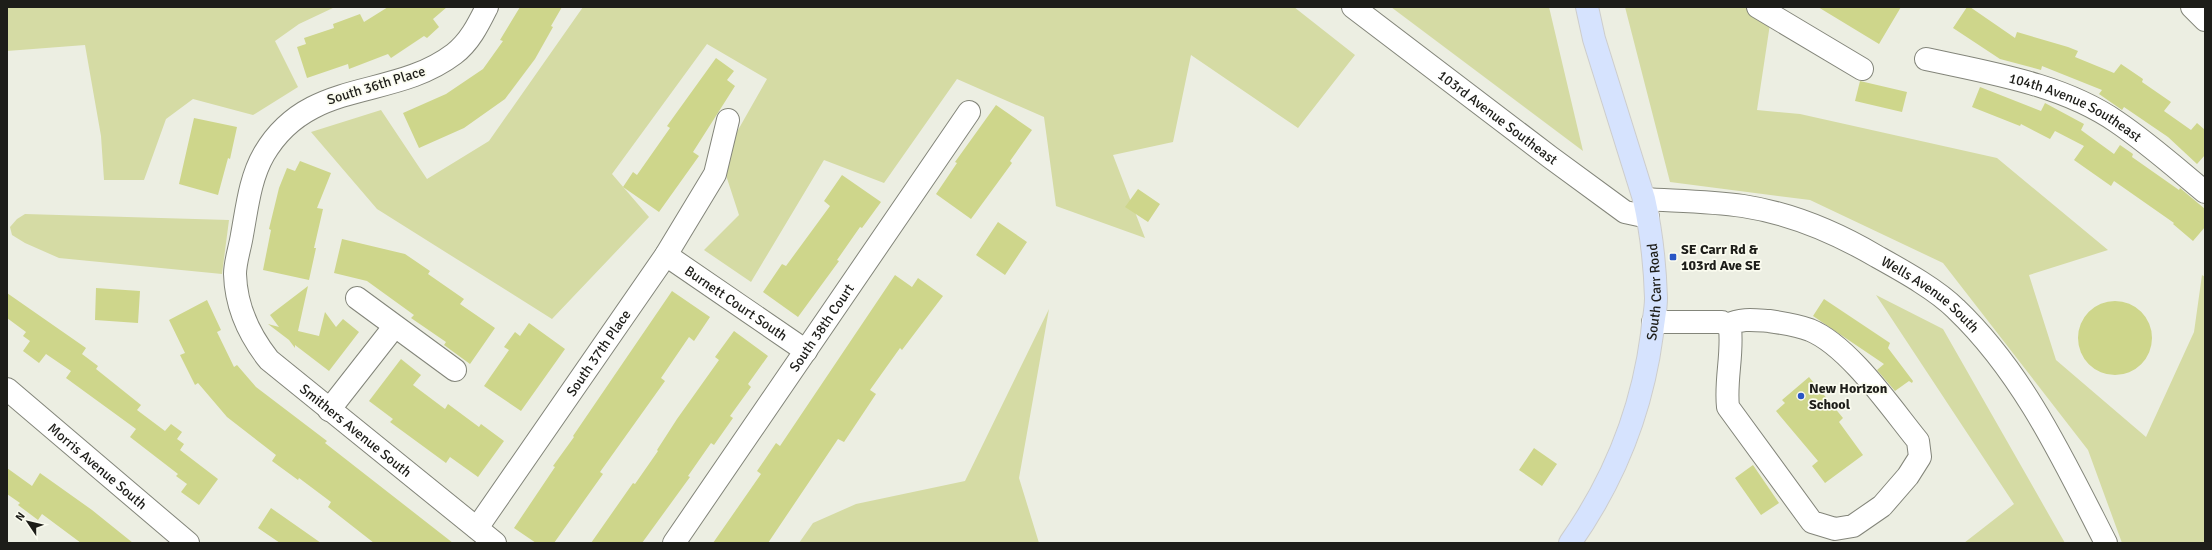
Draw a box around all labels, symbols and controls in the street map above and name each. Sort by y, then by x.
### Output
street label: South 36th Place [325,62,427,108]
street label: 103rd Avenue Southeast [1434,67,1561,169]
street label: 104th Avenue Southeast [2007,70,2145,146]
place label: SE Carr Rd & 103rd Ave SE [1681,241,1761,274]
street label: South Carr Road [1643,243,1665,342]
marker: SE Carr Rd & 103rd Ave SE [1668,252,1678,262]
street label: Wells Avenue South [1878,253,1982,336]
street label: Burnett Court South [681,262,790,345]
street label: South 38th Court [786,281,858,375]
street label: South 37th Place [563,306,635,400]
street label: Smithers Avenue South [296,380,415,481]
place label: New Horizon School [1809,380,1888,413]
marker: New Horizon School [1796,391,1806,401]
street label: Morris Avenue South [44,420,150,513]
north arrow [8,502,48,542]
text: N [13,510,28,523]

